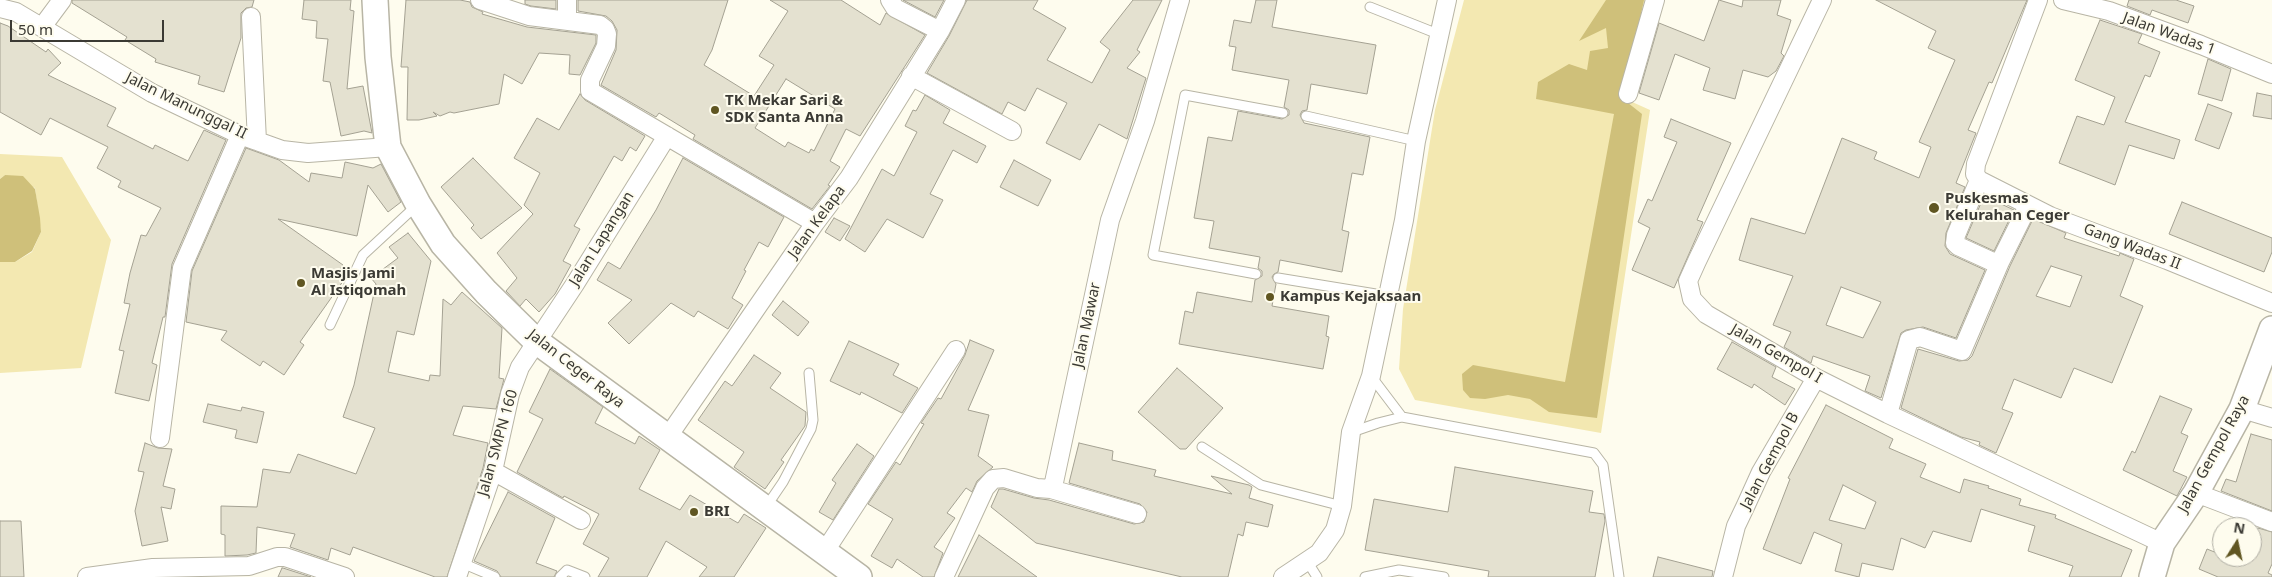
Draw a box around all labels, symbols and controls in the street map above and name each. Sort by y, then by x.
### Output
street label: Jalan Wadas 1 [2120,9,2218,59]
scale bar [12,10,166,42]
text: 50 m [18,19,53,39]
street label: Jalan Manunggal II [122,69,250,143]
place label: TK Mekar Sari & SDK Santa Anna [725,92,843,127]
marker: TK Mekar Sari & SDK Santa Anna [709,104,721,116]
street label: Jalan Kelapa [785,182,849,262]
street label: Jalan Lapangan [566,188,638,290]
place label: Puskesmas Kelurahan Ceger [1945,190,2070,225]
marker: Puskesmas Kelurahan Ceger [1927,201,1941,215]
street label: Gang Wadas II [2081,220,2183,274]
place label: Masjis Jami Al Istiqomah [311,265,406,300]
marker: Masjis Jami Al Istiqomah [295,277,307,289]
street label: Jalan Mawar [1069,281,1105,369]
place label: Kampus Kejaksaan [1280,288,1421,306]
marker: Kampus Kejaksaan [1264,291,1276,303]
street label: Jalan Gempol I [1727,321,1825,387]
street label: Jalan Ceger Raya [524,326,628,412]
street label: Jalan SMPN 160 [474,388,522,498]
street label: Jalan Gempol Raya [2174,392,2254,516]
street label: Jalan Gempol B [1737,409,1803,513]
place label: BRI [704,503,730,521]
marker: BRI [688,506,700,518]
north arrow [2212,517,2262,567]
text: N [2232,517,2247,538]

